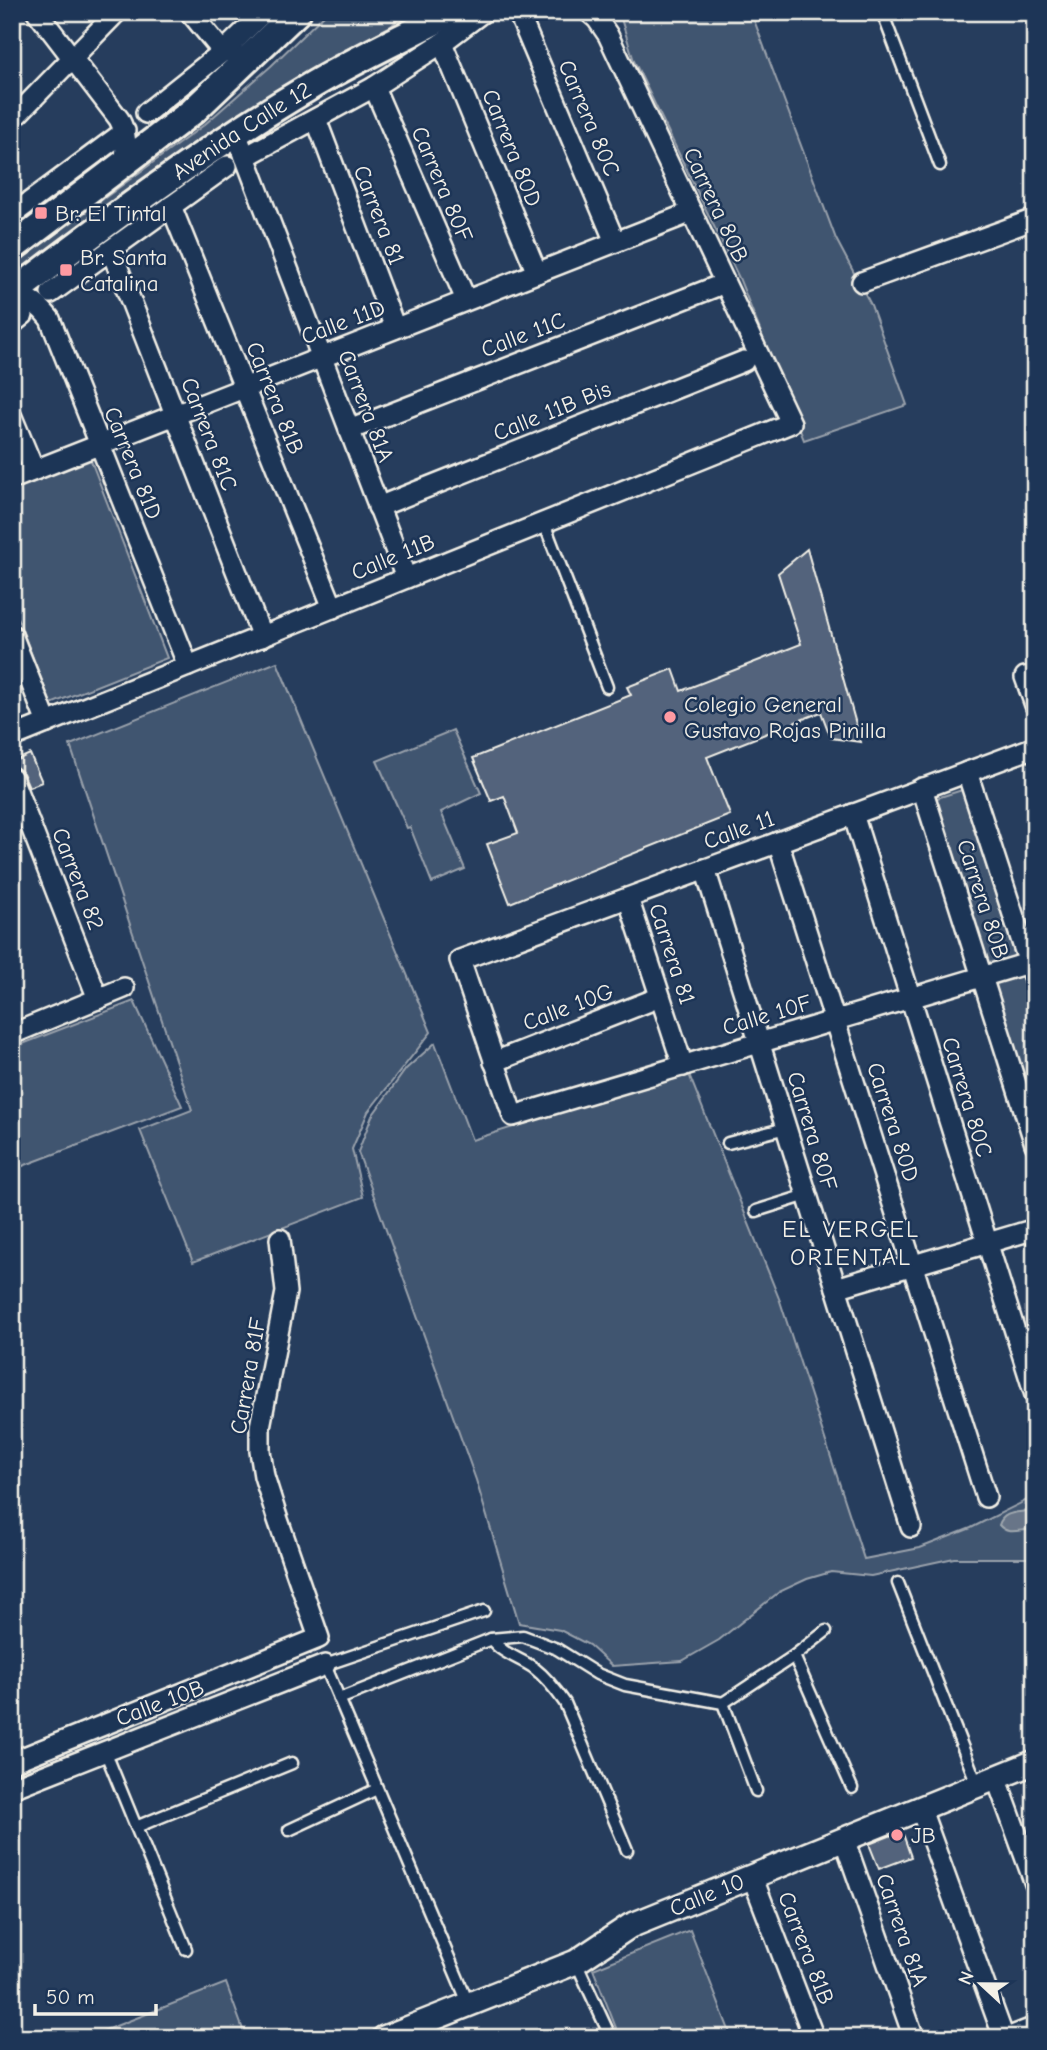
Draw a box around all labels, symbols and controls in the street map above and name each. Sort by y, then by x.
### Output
street label: Carrera 80C [552,56,626,180]
street label: Avenida Calle 12 [167,76,316,185]
street label: Carrera 80D [476,86,548,210]
street label: Carrera 80F [406,122,479,246]
street label: Carrera 80B [678,143,754,267]
street label: Carrera 81 [348,161,410,269]
place label: Br. El Tintal [55,200,167,227]
marker: Br. El Tintal [33,205,49,221]
place label: Br. Santa Catalina [80,244,167,297]
marker: Br. Santa Catalina [58,262,74,278]
street label: Calle 11D [297,294,389,350]
street label: Calle 11C [477,307,569,363]
street label: Carrera 81B [240,338,310,458]
street label: Carrera 81A [332,346,400,466]
street label: Carrera 81C [175,374,243,494]
street label: Calle 11B Bis [489,375,615,447]
street label: Carrera 81D [98,403,168,523]
street label: Calle 11B [347,528,439,586]
place label: Colegio General Gustavo Rojas Pinilla [684,691,887,744]
marker: Colegio General Gustavo Rojas Pinilla [662,709,678,725]
street label: Calle 11 [700,805,778,855]
street label: Carrera 82 [46,824,110,934]
street label: Carrera 80B [951,836,1015,962]
street label: Carrera 81 [643,900,701,1008]
street label: Calle 10G [519,977,617,1037]
street label: Calle 10F [719,988,815,1041]
street label: Carrera 80C [936,1034,998,1160]
street label: Carrera 80D [861,1059,925,1185]
street label: Carrera 80F [781,1068,843,1194]
district label: EL VERGEL ORIENTAL [782,1215,920,1271]
street label: Carrera 81F [224,1315,272,1436]
street label: Calle 10B [112,1674,208,1732]
place label: JB [911,1822,936,1849]
marker: JB [889,1827,905,1843]
street label: Calle 10 [666,1868,748,1922]
street label: Carrera 81A [870,1870,934,1990]
street label: Carrera 81B [772,1888,840,2008]
north arrow [946,1948,1016,2018]
text: N [954,1968,979,1988]
scale bar [35,1973,156,2017]
text: 50 m [46,1985,95,2009]

